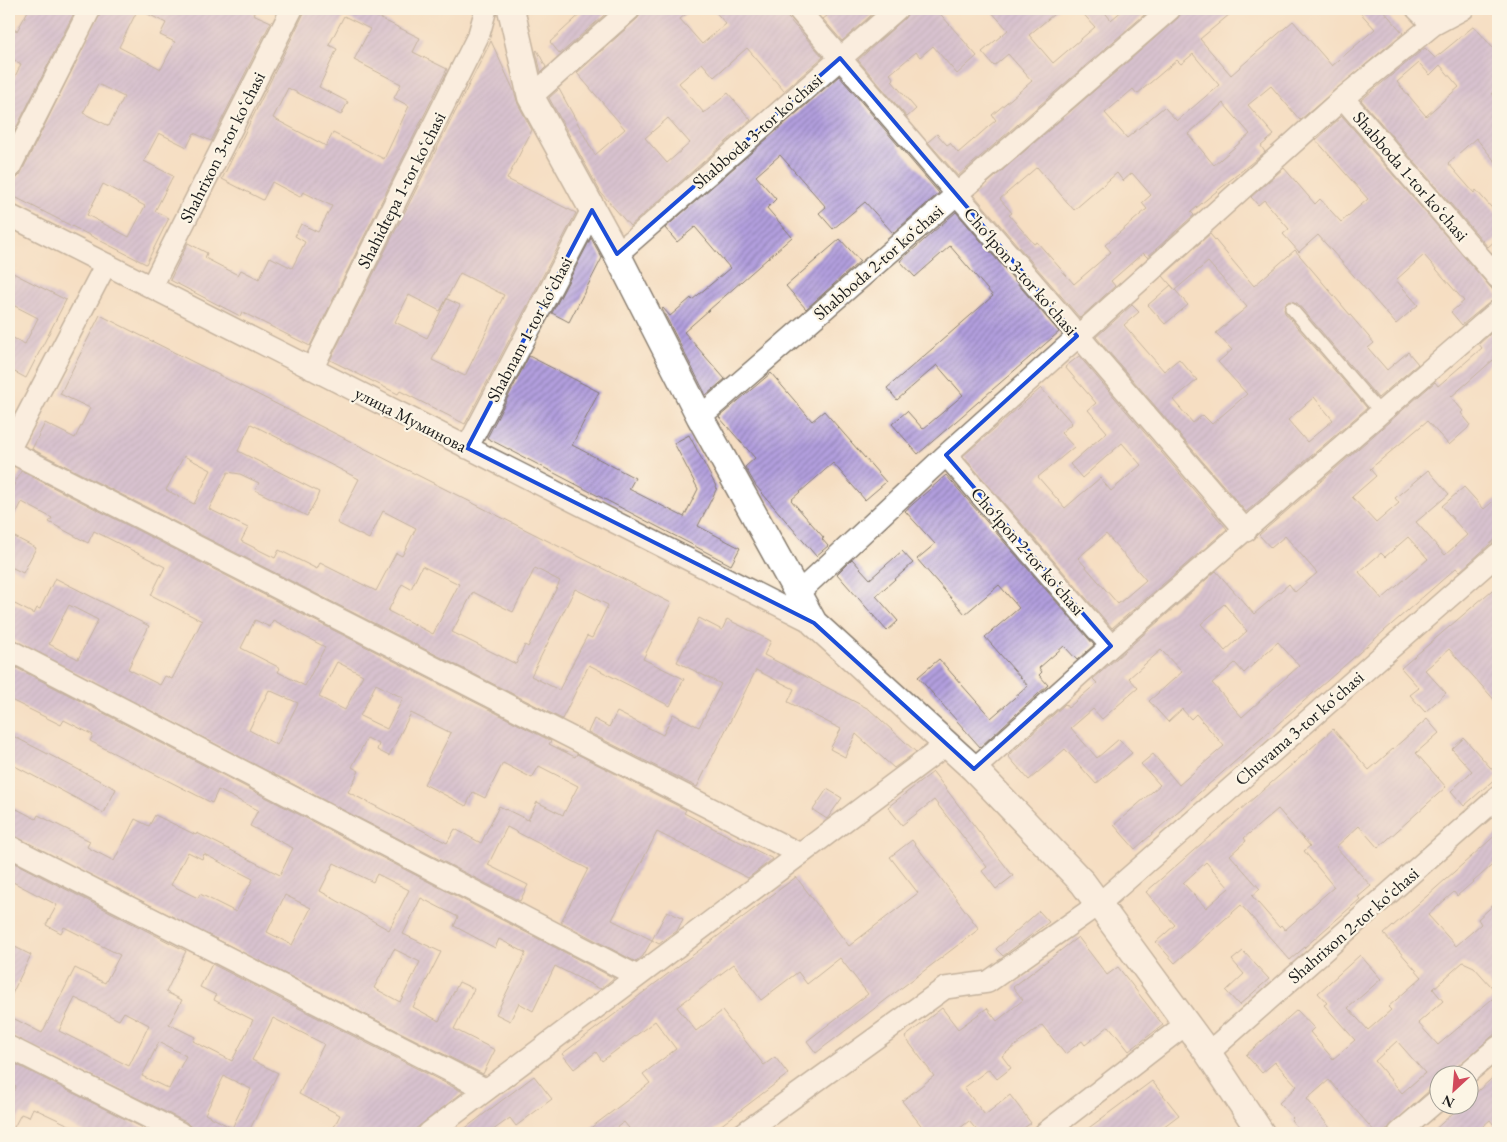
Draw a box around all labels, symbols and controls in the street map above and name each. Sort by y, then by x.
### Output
street label: Shahrixon 3-tor koʻchasi [174,67,270,226]
street label: Shabboda 3-tor koʻchasi [687,68,827,194]
street label: Shabboda 1-tor koʻchasi [1348,106,1474,246]
street label: Shahidtepa 1-tor koʻchasi [352,107,451,272]
street label: Shabboda 2-tor koʻchasi [808,199,948,325]
street label: Cho‘lpon 3-tor koʻchasi [959,202,1083,340]
street label: Shabnam 1-tor koʻchasi [481,252,577,406]
street label: улица Муминова [351,381,472,458]
street label: Cho‘lpon 2-tor koʻchasi [966,482,1090,620]
street label: Chuvama 3-tor koʻchasi [1230,665,1369,790]
street label: Shahrixon 2-tor koʻchasi [1283,861,1424,988]
north arrow [1430,1064,1480,1114]
text: N [1439,1091,1457,1112]

